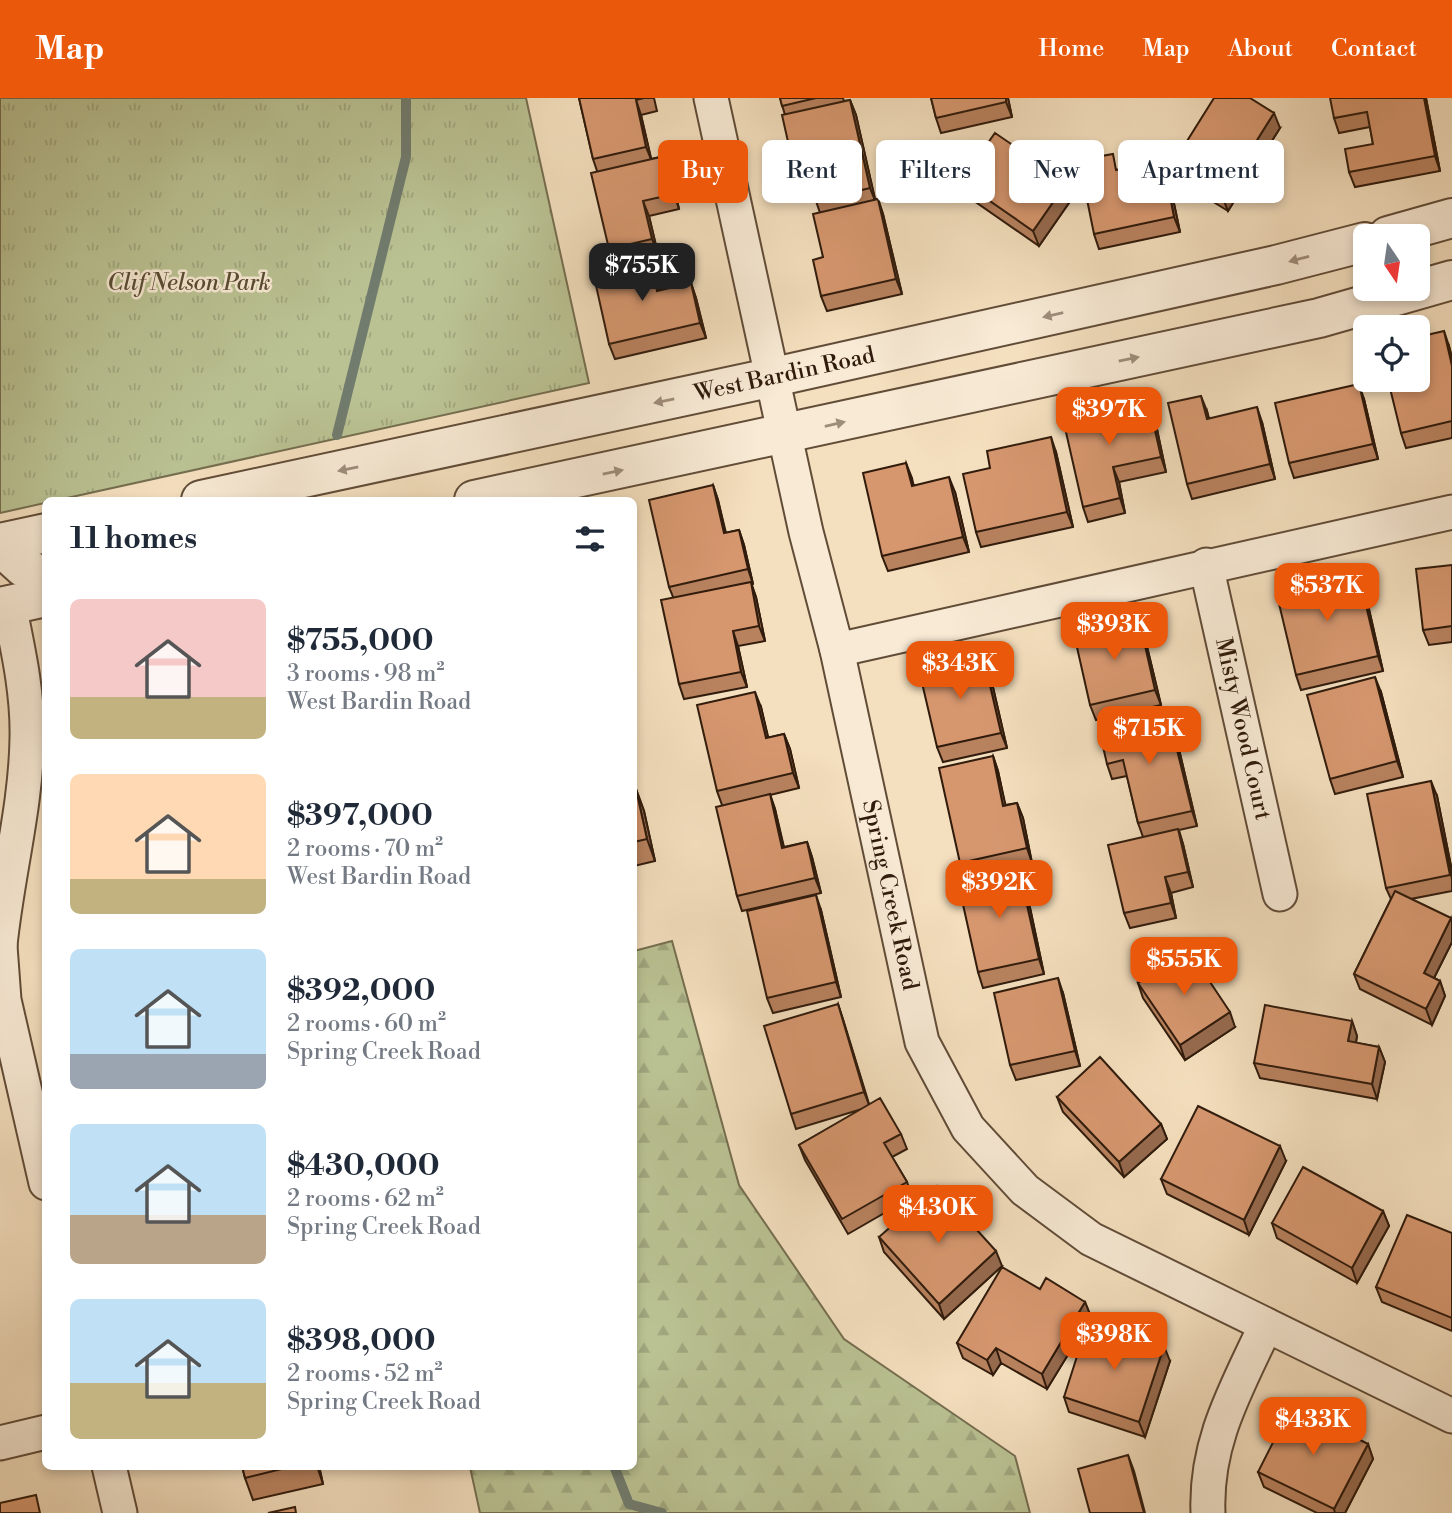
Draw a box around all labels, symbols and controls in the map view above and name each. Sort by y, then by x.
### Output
text: Map [35,29,104,70]
text: Home [1039,34,1104,64]
text: Map [1142,34,1190,64]
text: About [1228,34,1293,64]
text: Contact [1331,34,1417,64]
chip: Buy [658,140,748,203]
chip: Rent [762,140,862,203]
chip: Filters [876,140,995,203]
chip: New [1009,140,1104,203]
chip: Apartment [1118,140,1284,203]
north arrow [1353,224,1430,301]
map controls [1353,224,1430,392]
pin: $755K [593,244,691,303]
text: $755K [605,252,679,280]
one-way arrow [1288,254,1310,265]
park label: Clif Nelson Park [107,269,271,297]
one-way arrow [1042,310,1064,321]
button: locate [1353,315,1430,392]
street label: West Bardin Road [691,341,878,408]
one-way arrow [1118,354,1140,365]
pin: $397K [1060,388,1158,447]
one-way arrow [653,395,675,406]
text: $397K [1072,396,1146,424]
one-way arrow [824,418,846,429]
one-way arrow [337,464,359,475]
one-way arrow [602,467,624,478]
text: 11 homes [70,520,197,558]
icon: filters [571,520,609,558]
pin: $537K [1278,564,1376,623]
text: $537K [1290,572,1364,600]
pin: $393K [1065,602,1163,662]
text: $393K [1077,611,1151,639]
text: $755,000 [287,622,434,660]
icon: home [126,627,210,711]
street label: Misty Wood Court [1209,635,1277,823]
pin: $343K [911,642,1009,701]
text: $343K [922,650,998,678]
text: 3 rooms · 98 m² [287,660,444,688]
text: West Bardin Road [287,688,471,716]
pin: $715K [1100,706,1198,766]
text: $715K [1113,715,1185,743]
text: $397,000 [287,797,433,835]
street label: Spring Creek Road [856,797,924,993]
icon: home [126,802,210,886]
text: 2 rooms · 70 m² [287,835,443,863]
pin: $392K [950,860,1048,920]
text: West Bardin Road [287,863,471,891]
text: $392K [961,869,1037,897]
pin: $555K [1135,937,1233,997]
text: $555K [1146,946,1222,974]
text: $392,000 [287,972,435,1010]
icon: home [126,977,210,1061]
text: 2 rooms · 60 m² [287,1010,446,1038]
text: Spring Creek Road [287,1038,481,1066]
text: $430,000 [287,1147,439,1185]
icon: home [126,1152,210,1236]
text: 2 rooms · 62 m² [287,1185,444,1213]
pin: $430K [889,1186,987,1245]
text: $430K [899,1194,977,1222]
text: Spring Creek Road [287,1213,481,1241]
pin: $398K [1065,1312,1163,1372]
text: $398K [1076,1321,1152,1349]
text: $398,000 [287,1322,436,1360]
icon: home [126,1327,210,1411]
text: 2 rooms · 52 m² [287,1360,443,1388]
text: Spring Creek Road [287,1388,481,1416]
pin: $433K [1264,1398,1362,1457]
text: $433K [1275,1406,1351,1434]

